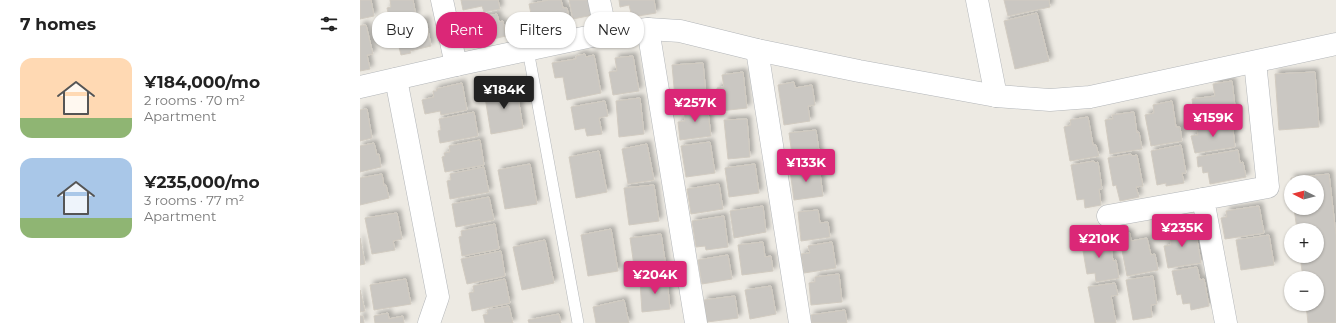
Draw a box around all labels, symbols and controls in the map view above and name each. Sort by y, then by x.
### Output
chip: Buy [372,12,428,48]
chip: Rent [436,12,497,48]
chip: Filters [505,12,576,48]
chip: New [584,12,644,48]
icon: filters [318,13,340,35]
text: 7 homes [20,14,96,34]
text: ¥184,000/mo [144,72,260,92]
icon: home [52,74,100,122]
pin: ¥184K [476,76,532,110]
text: ¥184K [483,81,525,97]
pin: ¥257K [667,89,723,123]
text: 2 rooms · 70 m² [144,92,245,108]
text: ¥257K [674,94,716,110]
pin: ¥159K [1185,104,1241,138]
text: Apartment [144,108,216,124]
text: ¥159K [1193,109,1233,125]
pin: ¥133K [778,149,834,183]
text: ¥133K [786,154,826,170]
text: ¥235,000/mo [144,172,260,192]
icon: home [52,174,100,222]
north arrow [1284,175,1324,215]
map controls [1284,175,1324,311]
text: 3 rooms · 77 m² [144,192,244,208]
text: Apartment [144,208,216,224]
pin: ¥235K [1154,214,1210,248]
text: ¥235K [1161,219,1203,235]
button: + [1284,223,1324,263]
pin: ¥210K [1071,225,1127,259]
text: ¥210K [1079,230,1119,246]
pin: ¥204K [627,261,683,295]
text: ¥204K [633,266,677,282]
button: − [1284,271,1324,311]

